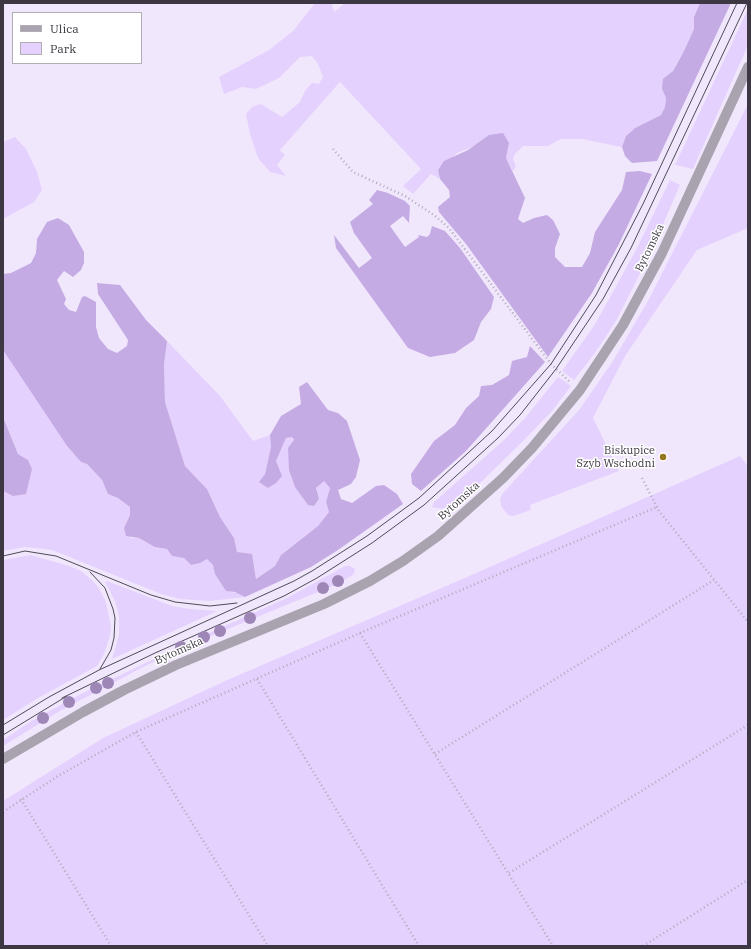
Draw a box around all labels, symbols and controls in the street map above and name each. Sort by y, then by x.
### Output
legend [12,12,142,64]
text: Ulica [50,21,79,36]
text: Park [50,41,76,56]
street label: Bytomska [633,222,667,274]
place label: Biskupice Szyb Wschodni [577,444,655,470]
marker: Biskupice Szyb Wschodni [658,452,668,462]
street label: Bytomska [435,479,483,523]
street label: Bytomska [153,634,205,668]

